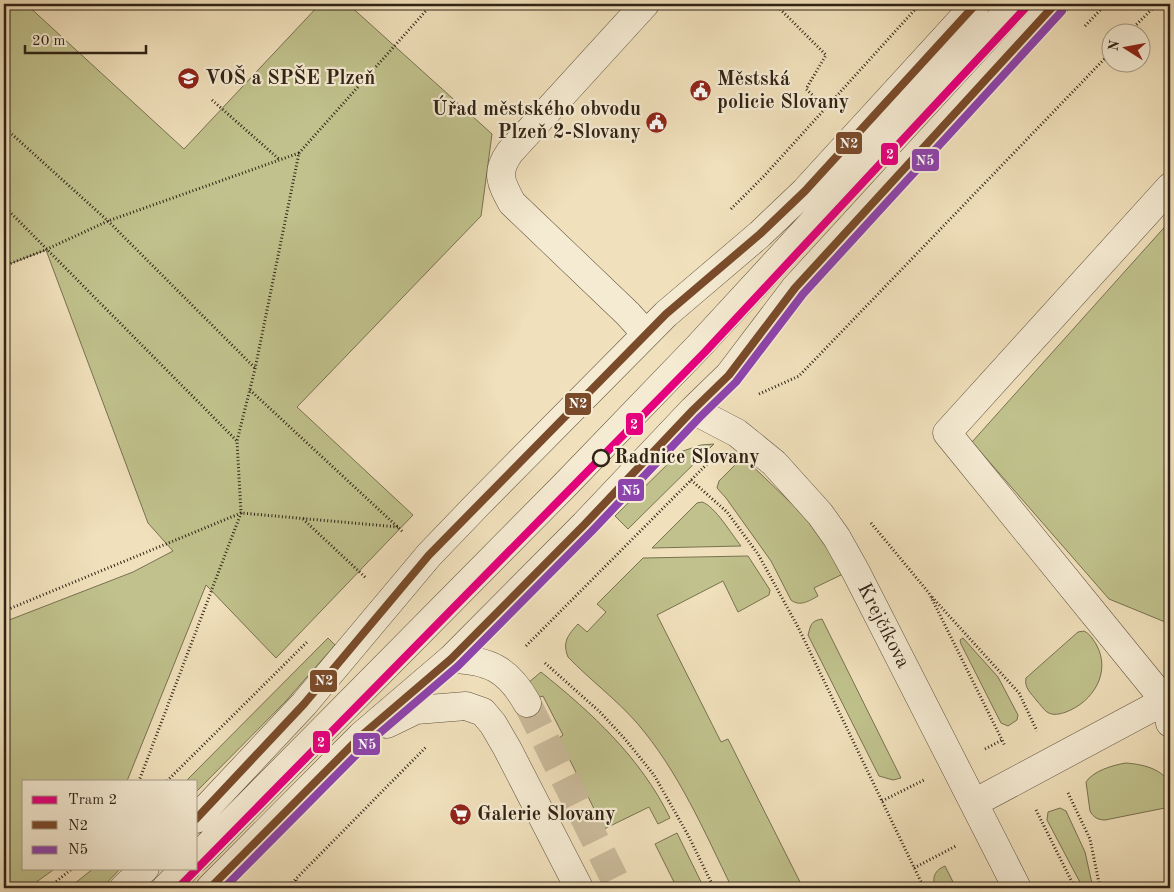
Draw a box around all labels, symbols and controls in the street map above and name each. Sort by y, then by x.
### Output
scale bar [25,22,146,54]
north arrow [1102,22,1152,72]
text: 20 m [32,34,66,49]
text: N [1106,39,1122,52]
place label: VOŠ a SPŠE Plzeň [205,64,375,89]
school or university icon: VOŠ a SPŠE Plzeň [177,67,201,91]
place label: Městská policie Slovany [717,70,849,113]
public building icon: Městská policie Slovany [689,79,713,103]
place label: Úřad městského obvodu Plzeň 2-Slovany [432,95,641,143]
public building icon: Úřad městského obvodu Plzeň 2-Slovany [645,110,669,134]
line badge: N2 [835,131,863,155]
text: N2 [840,137,858,151]
line badge: 2 [880,142,899,166]
text: 2 [886,148,894,162]
line badge: N5 [911,148,940,172]
text: N5 [916,154,934,168]
line badge: N2 [564,392,592,416]
text: N2 [569,397,587,411]
line badge: 2 [625,412,644,436]
text: 2 [630,418,638,432]
place label: Radnice Slovany [614,448,760,468]
marker: Radnice Slovany [592,449,610,467]
line badge: N5 [617,478,645,502]
text: N5 [622,484,640,498]
street label: Krejčíkova [853,580,913,672]
line badge: N2 [309,669,338,693]
text: N2 [315,674,333,688]
line badge: 2 [312,730,331,754]
line badge: N5 [352,732,381,756]
text: 2 [317,736,325,750]
text: N5 [358,738,376,752]
legend [22,780,198,870]
text: Tram 2 [68,793,117,808]
supermarket icon: Galerie Slovany [449,803,473,827]
place label: Galerie Slovany [477,805,616,825]
text: N2 [68,819,88,834]
text: N5 [68,843,88,858]

